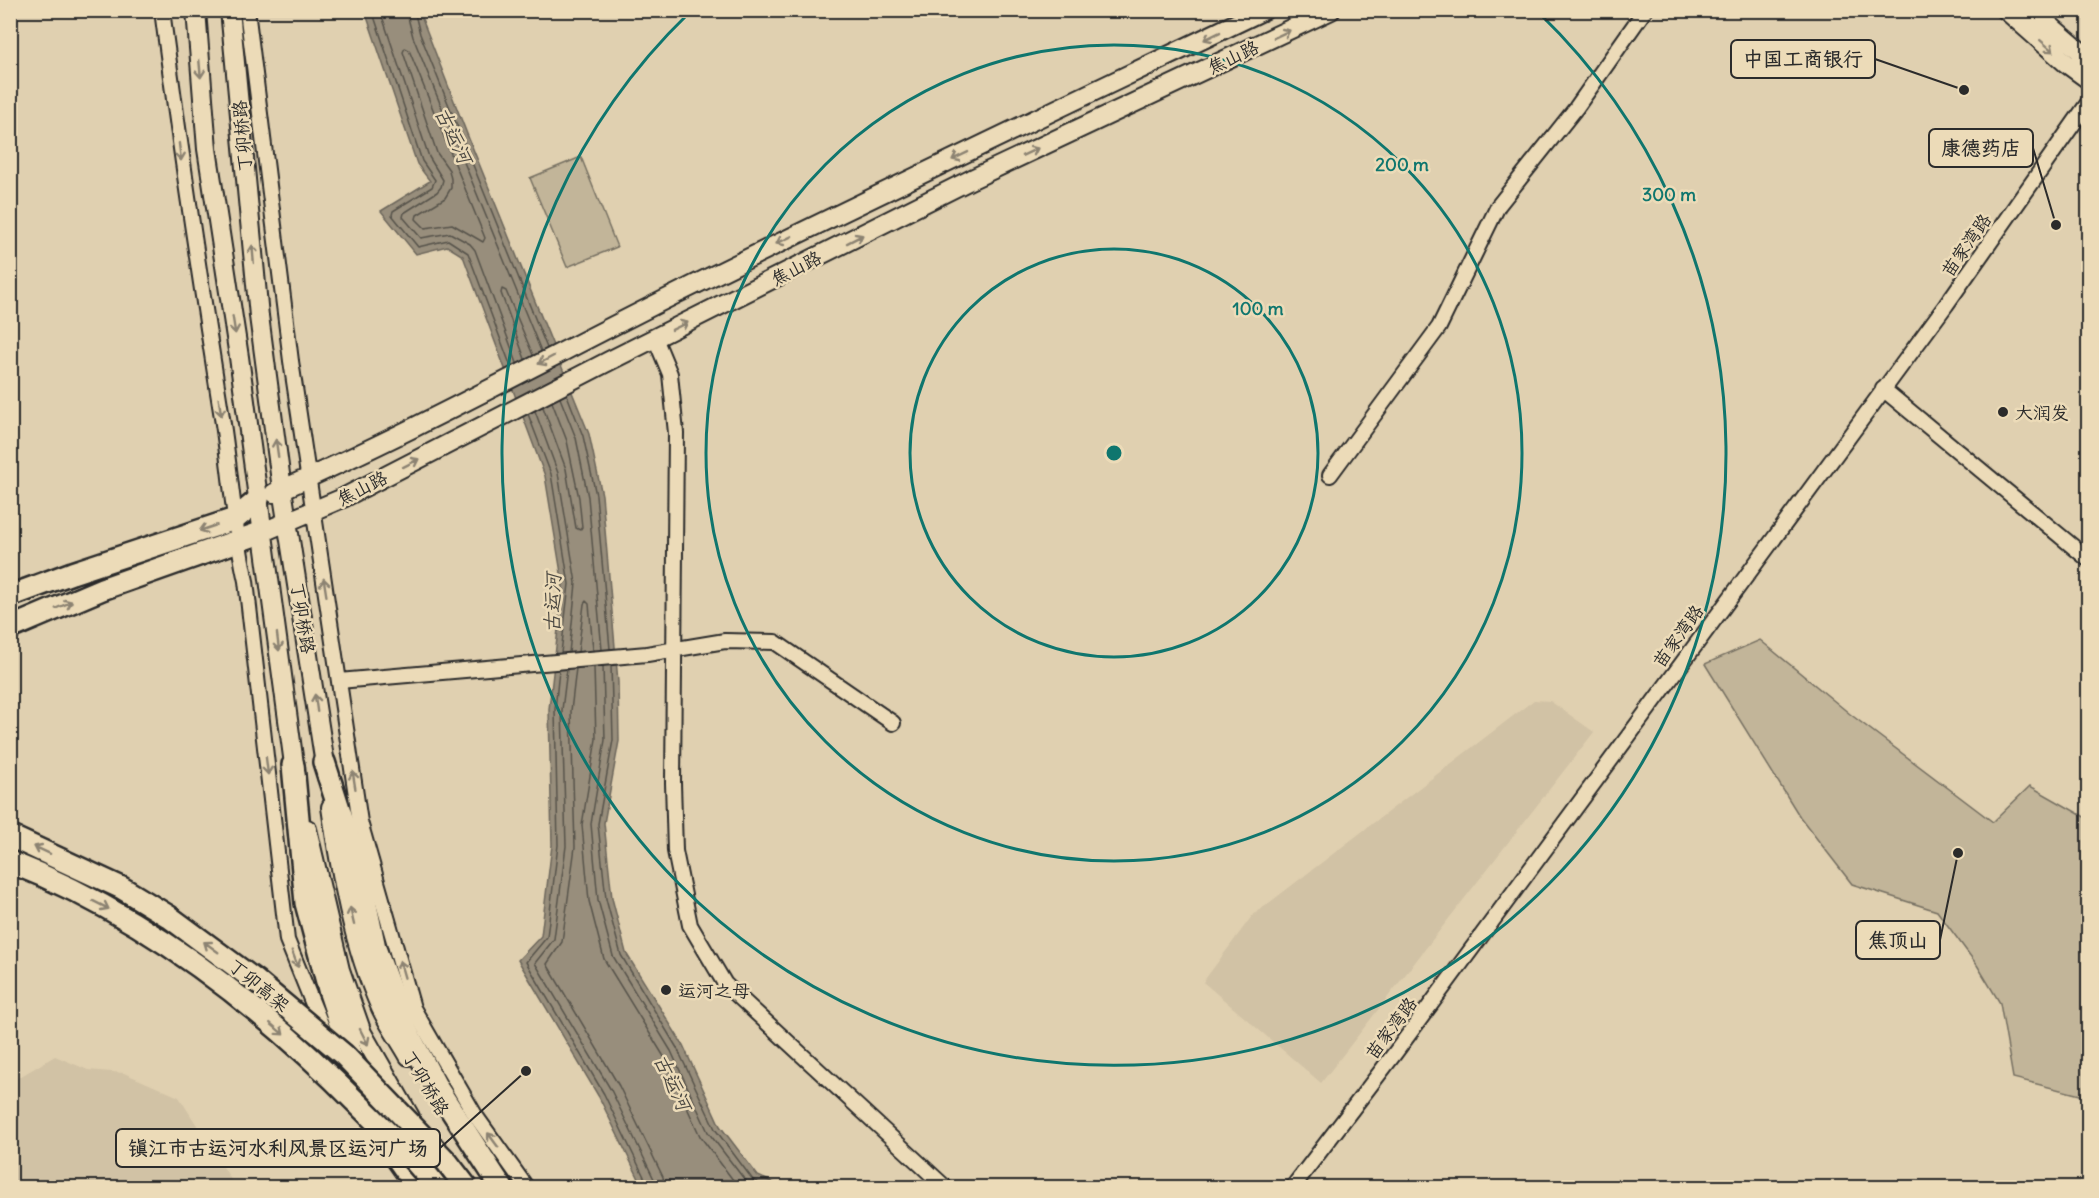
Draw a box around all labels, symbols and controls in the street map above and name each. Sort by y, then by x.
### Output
one-way arrow [1273,27,1291,39]
one-way arrow [1203,30,1221,42]
street label: 焦山路 [1204,35,1262,79]
one-way arrow [2039,39,2054,53]
callout: 中国工商银行 [1731,40,1875,78]
text: 中国工商银行 [1743,46,1863,71]
one-way arrow [195,58,206,78]
street label: 丁卯桥路 [227,99,257,173]
water label: 古运河 [430,103,479,170]
callout: 康德药店 [1929,129,2033,167]
text: 康德药店 [1941,135,2021,160]
one-way arrow [175,141,186,161]
one-way arrow [1020,146,1038,158]
one-way arrow [952,150,969,162]
text: 200 m [1375,153,1429,176]
text: 300 m [1642,183,1696,206]
street label: 苗家湾路 [1936,209,1996,281]
one-way arrow [846,232,864,244]
one-way arrow [776,235,794,247]
one-way arrow [247,245,258,265]
street label: 焦山路 [767,245,825,291]
text: 100 m [1233,297,1284,320]
one-way arrow [228,314,239,334]
one-way arrow [671,319,689,331]
one-way arrow [537,355,555,366]
one-way arrow [215,396,226,416]
place label: 大润发 [2015,401,2069,424]
marker: 大润发 [1996,405,2010,419]
one-way arrow [271,438,282,458]
centre of rings [1104,443,1124,463]
one-way arrow [402,457,419,469]
street label: 焦山路 [333,465,391,511]
one-way arrow [199,523,218,534]
water label: 古运河 [539,570,565,633]
one-way arrow [320,578,331,598]
street label: 丁卯桥路 [286,581,320,655]
one-way arrow [55,599,73,610]
street label: 苗家湾路 [1648,600,1708,672]
one-way arrow [272,632,283,652]
one-way arrow [311,693,322,713]
one-way arrow [262,756,273,776]
one-way arrow [349,771,360,791]
one-way arrow [34,844,52,855]
one-way arrow [92,900,110,911]
one-way arrow [345,906,357,925]
callout: 焦顶山 [1856,921,1940,959]
text: 焦顶山 [1868,927,1928,952]
one-way arrow [203,941,219,953]
one-way arrow [290,949,301,968]
street label: 丁卯高架 [224,953,294,1017]
one-way arrow [396,960,407,979]
place label: 运河之母 [678,979,750,1002]
marker: 运河之母 [659,983,673,997]
street label: 苗家湾路 [1360,992,1422,1064]
one-way arrow [269,1022,284,1036]
one-way arrow [359,1027,371,1045]
street label: 丁卯桥路 [398,1046,454,1120]
water label: 古运河 [649,1050,698,1117]
callout: 镇江市古运河水利风景区运河广场 [116,1129,440,1167]
one-way arrow [487,1133,499,1149]
text: 镇江市古运河水利风景区运河广场 [128,1135,428,1160]

